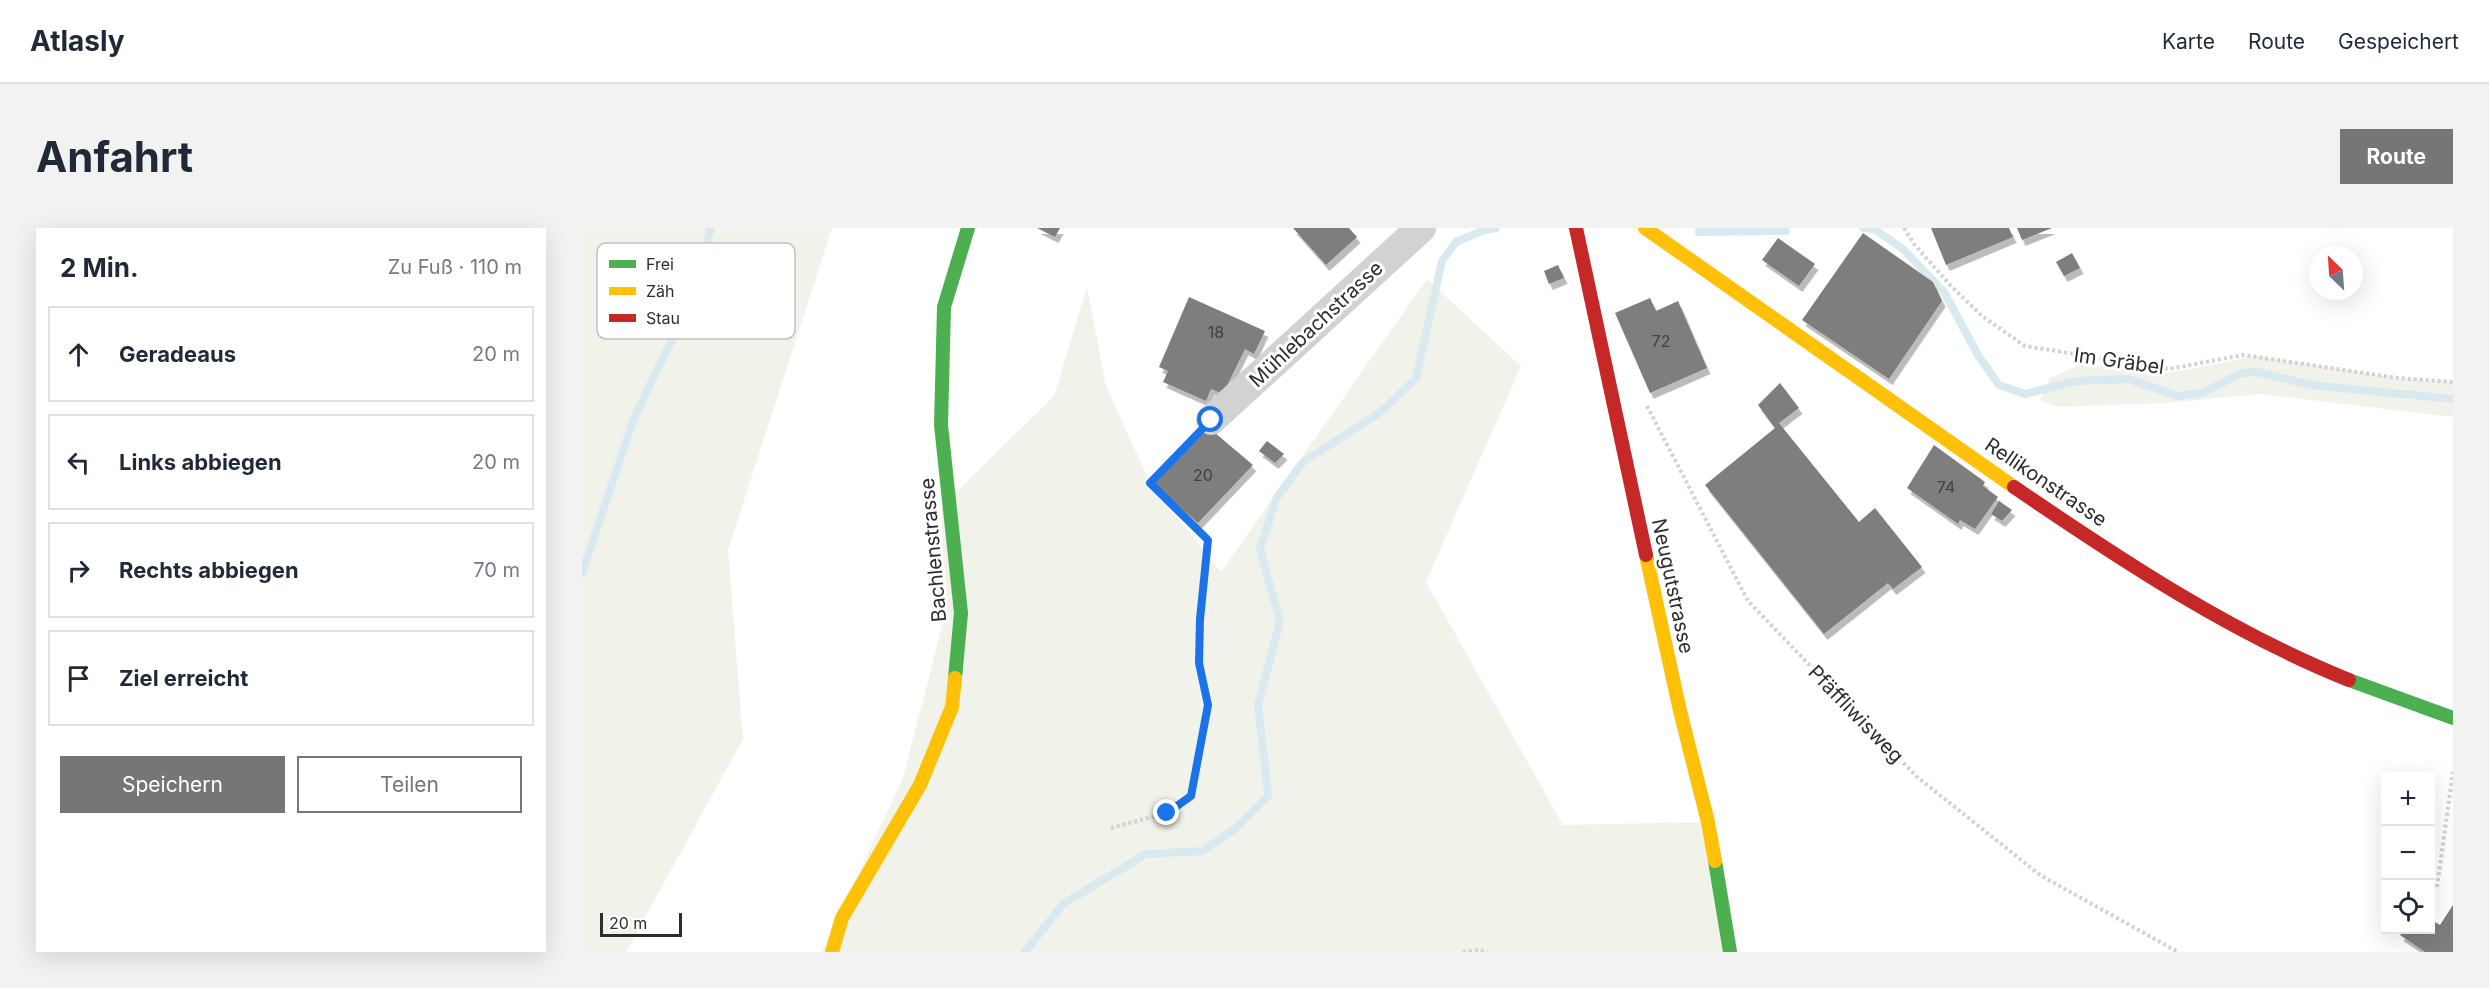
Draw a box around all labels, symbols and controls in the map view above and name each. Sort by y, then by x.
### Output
text: Atlasly [30,24,125,58]
text: Karte [2162,29,2215,54]
text: Route [2248,29,2305,54]
text: Gespeichert [2338,29,2459,54]
button: Route [2340,129,2453,184]
text: Anfahrt [36,131,193,182]
legend [597,243,795,339]
north arrow [2309,246,2363,300]
text: 2 Min. [60,252,139,283]
text: Frei [646,254,674,274]
text: Zu Fuß · 110 m [388,255,522,279]
street label: Mühlebachstrasse [1244,256,1388,392]
text: Zäh [646,281,675,301]
text: Stau [646,308,680,328]
house number: 18 [1208,322,1224,342]
house number: 72 [1652,331,1670,351]
icon: ahead [62,338,95,371]
text: Geradeaus [119,341,236,367]
text: 20 m [472,342,520,366]
street label: Im Gräbel [2072,343,2166,379]
route start [1197,406,1223,432]
street label: Rellikonstrasse [1981,432,2111,532]
icon: left [62,446,95,479]
text: Links abbiegen [119,449,282,475]
text: 20 m [472,450,520,474]
house number: 20 [1193,465,1213,485]
street label: Bachlenstrasse [915,477,951,623]
house number: 74 [1937,477,1955,497]
street label: Neugutstrasse [1647,516,1699,656]
icon: right [62,554,95,587]
text: Rechts abbiegen [119,557,299,583]
text: 70 m [473,558,520,582]
street label: Pfäffliwisweg [1803,660,1909,768]
icon: arrive [62,662,95,695]
text: Ziel erreicht [119,665,248,691]
button: Speichern [60,756,285,813]
button: Teilen [297,756,522,813]
map controls [2381,772,2435,934]
button: + [2381,772,2435,826]
route end [1153,799,1179,825]
button: − [2381,826,2435,880]
button: locate [2381,880,2435,934]
scale bar [600,910,682,938]
text: 20 m [609,913,647,933]

